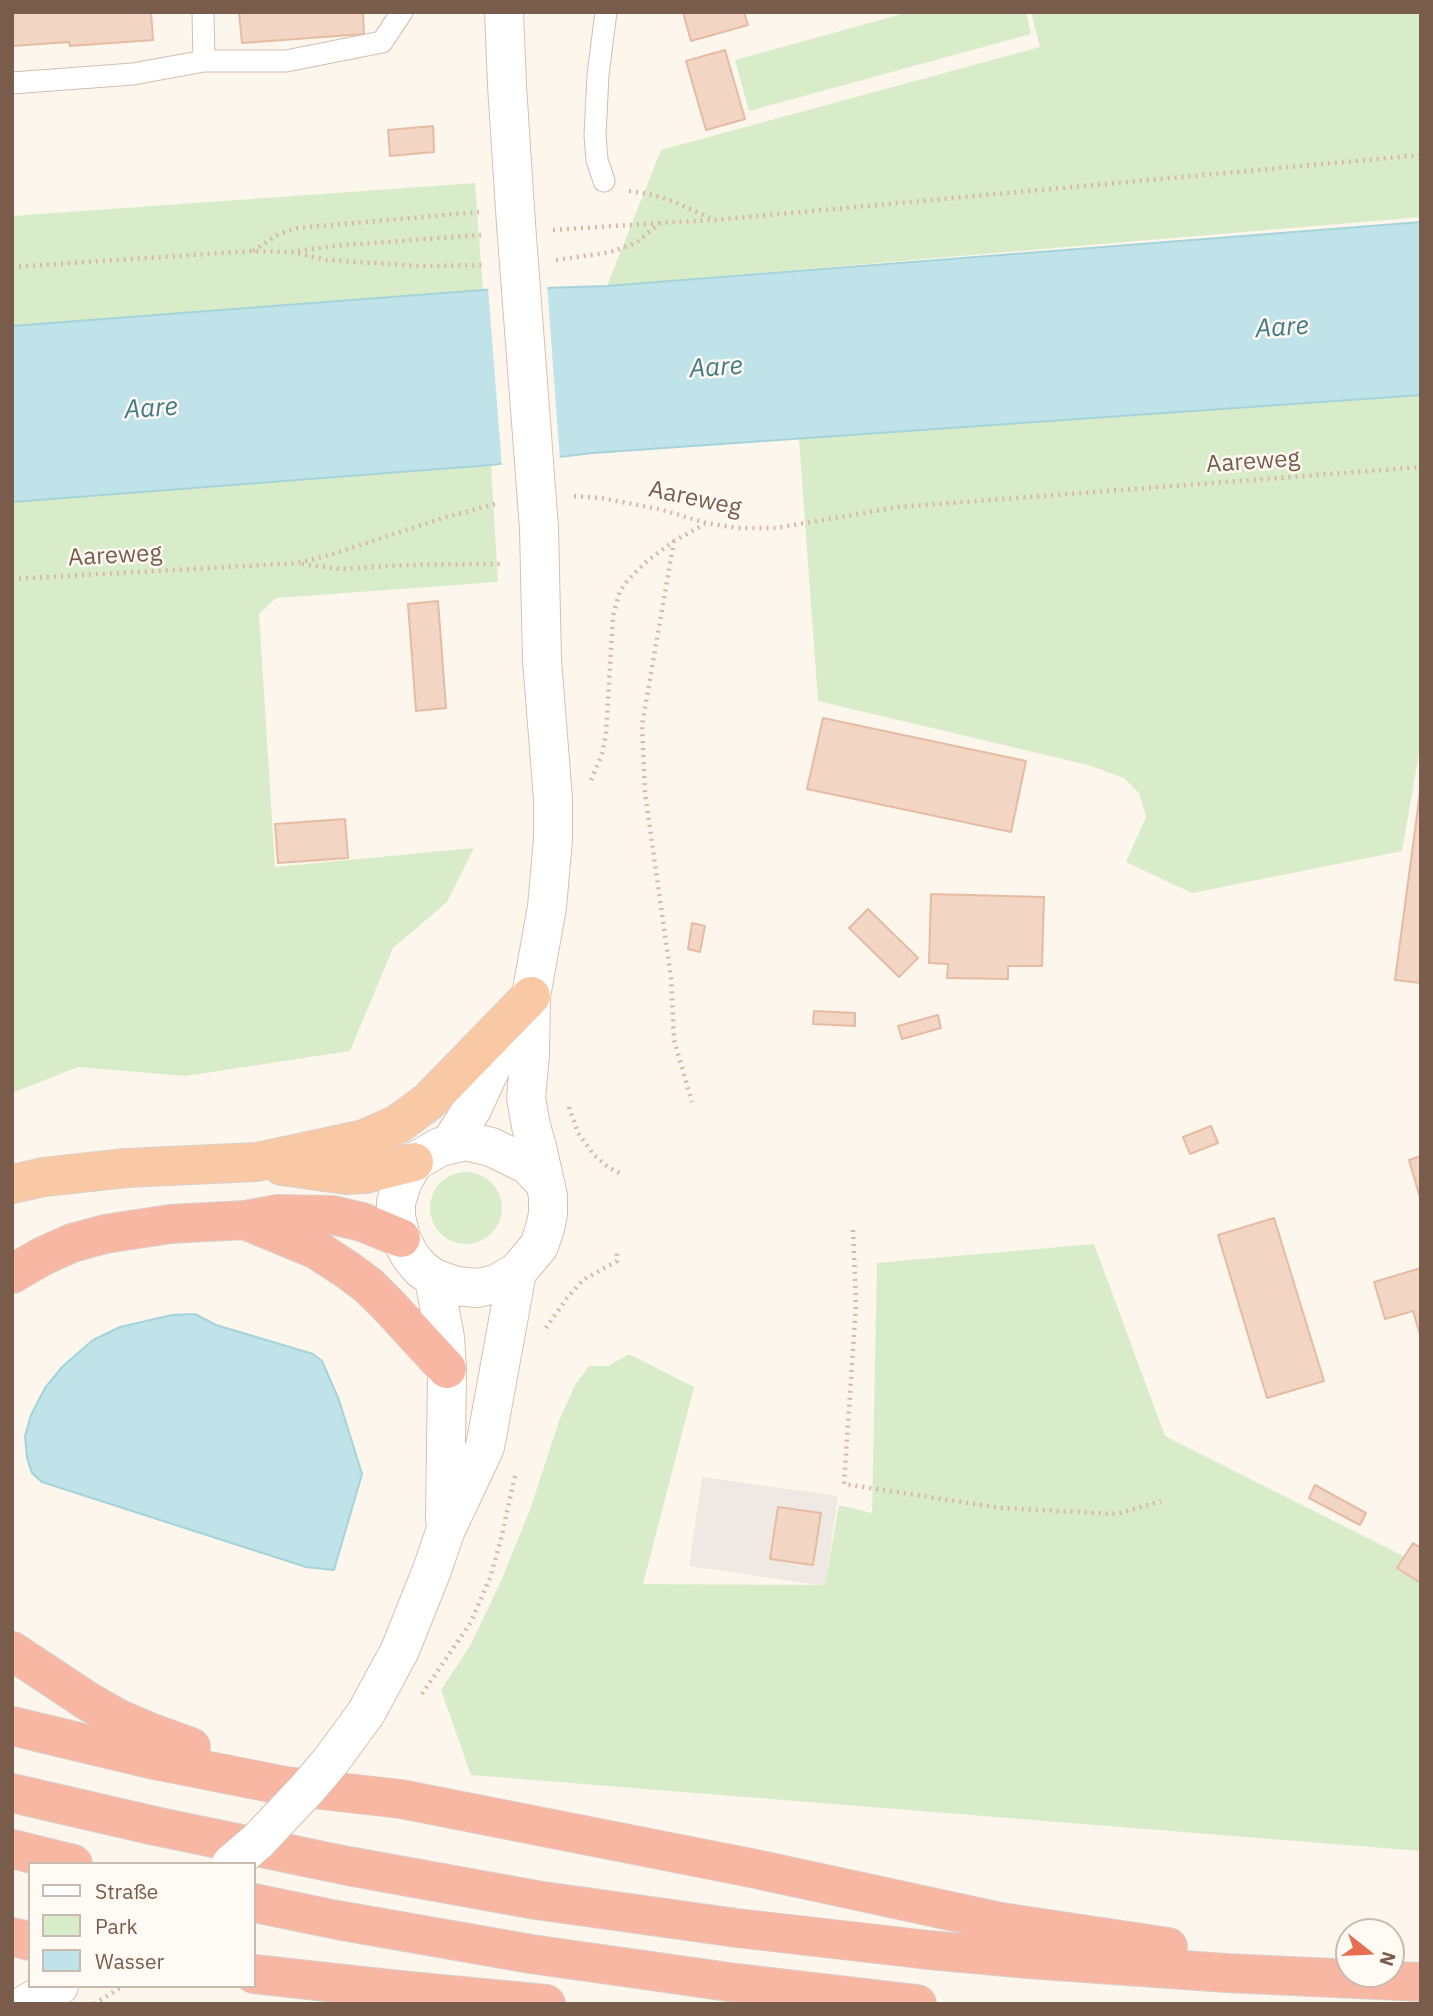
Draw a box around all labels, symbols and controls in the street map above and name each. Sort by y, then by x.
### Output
water label: Aare [1254,311,1310,345]
water label: Aare [688,351,744,385]
water label: Aare [123,392,179,426]
street label: Aareweg [1205,444,1301,480]
street label: Aareweg [646,475,744,523]
street label: Aareweg [67,539,163,573]
legend [28,1862,256,1988]
text: Straße [95,1877,158,1905]
text: Park [95,1912,138,1940]
north arrow [1335,1918,1405,1988]
text: Wasser [95,1947,164,1975]
text: N [1375,1949,1402,1969]

